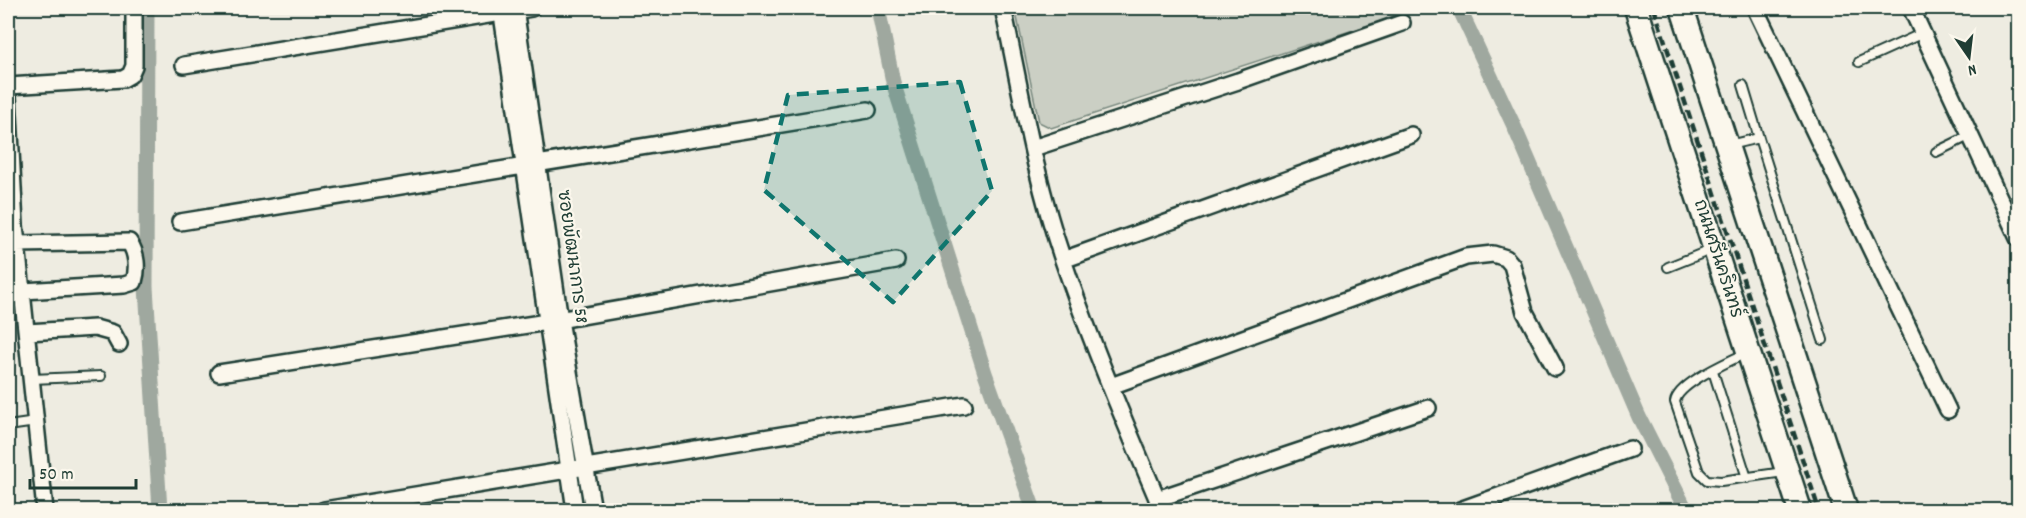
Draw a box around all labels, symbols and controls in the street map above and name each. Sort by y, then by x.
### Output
north arrow [1939,27,1999,87]
text: N [1965,57,1979,81]
street label: ซอยพัฒนาการ 58 [549,188,594,325]
street label: ถนนศรีนครินทร์ [1686,196,1751,322]
scale bar [30,452,136,490]
text: 50 m [39,463,74,488]

